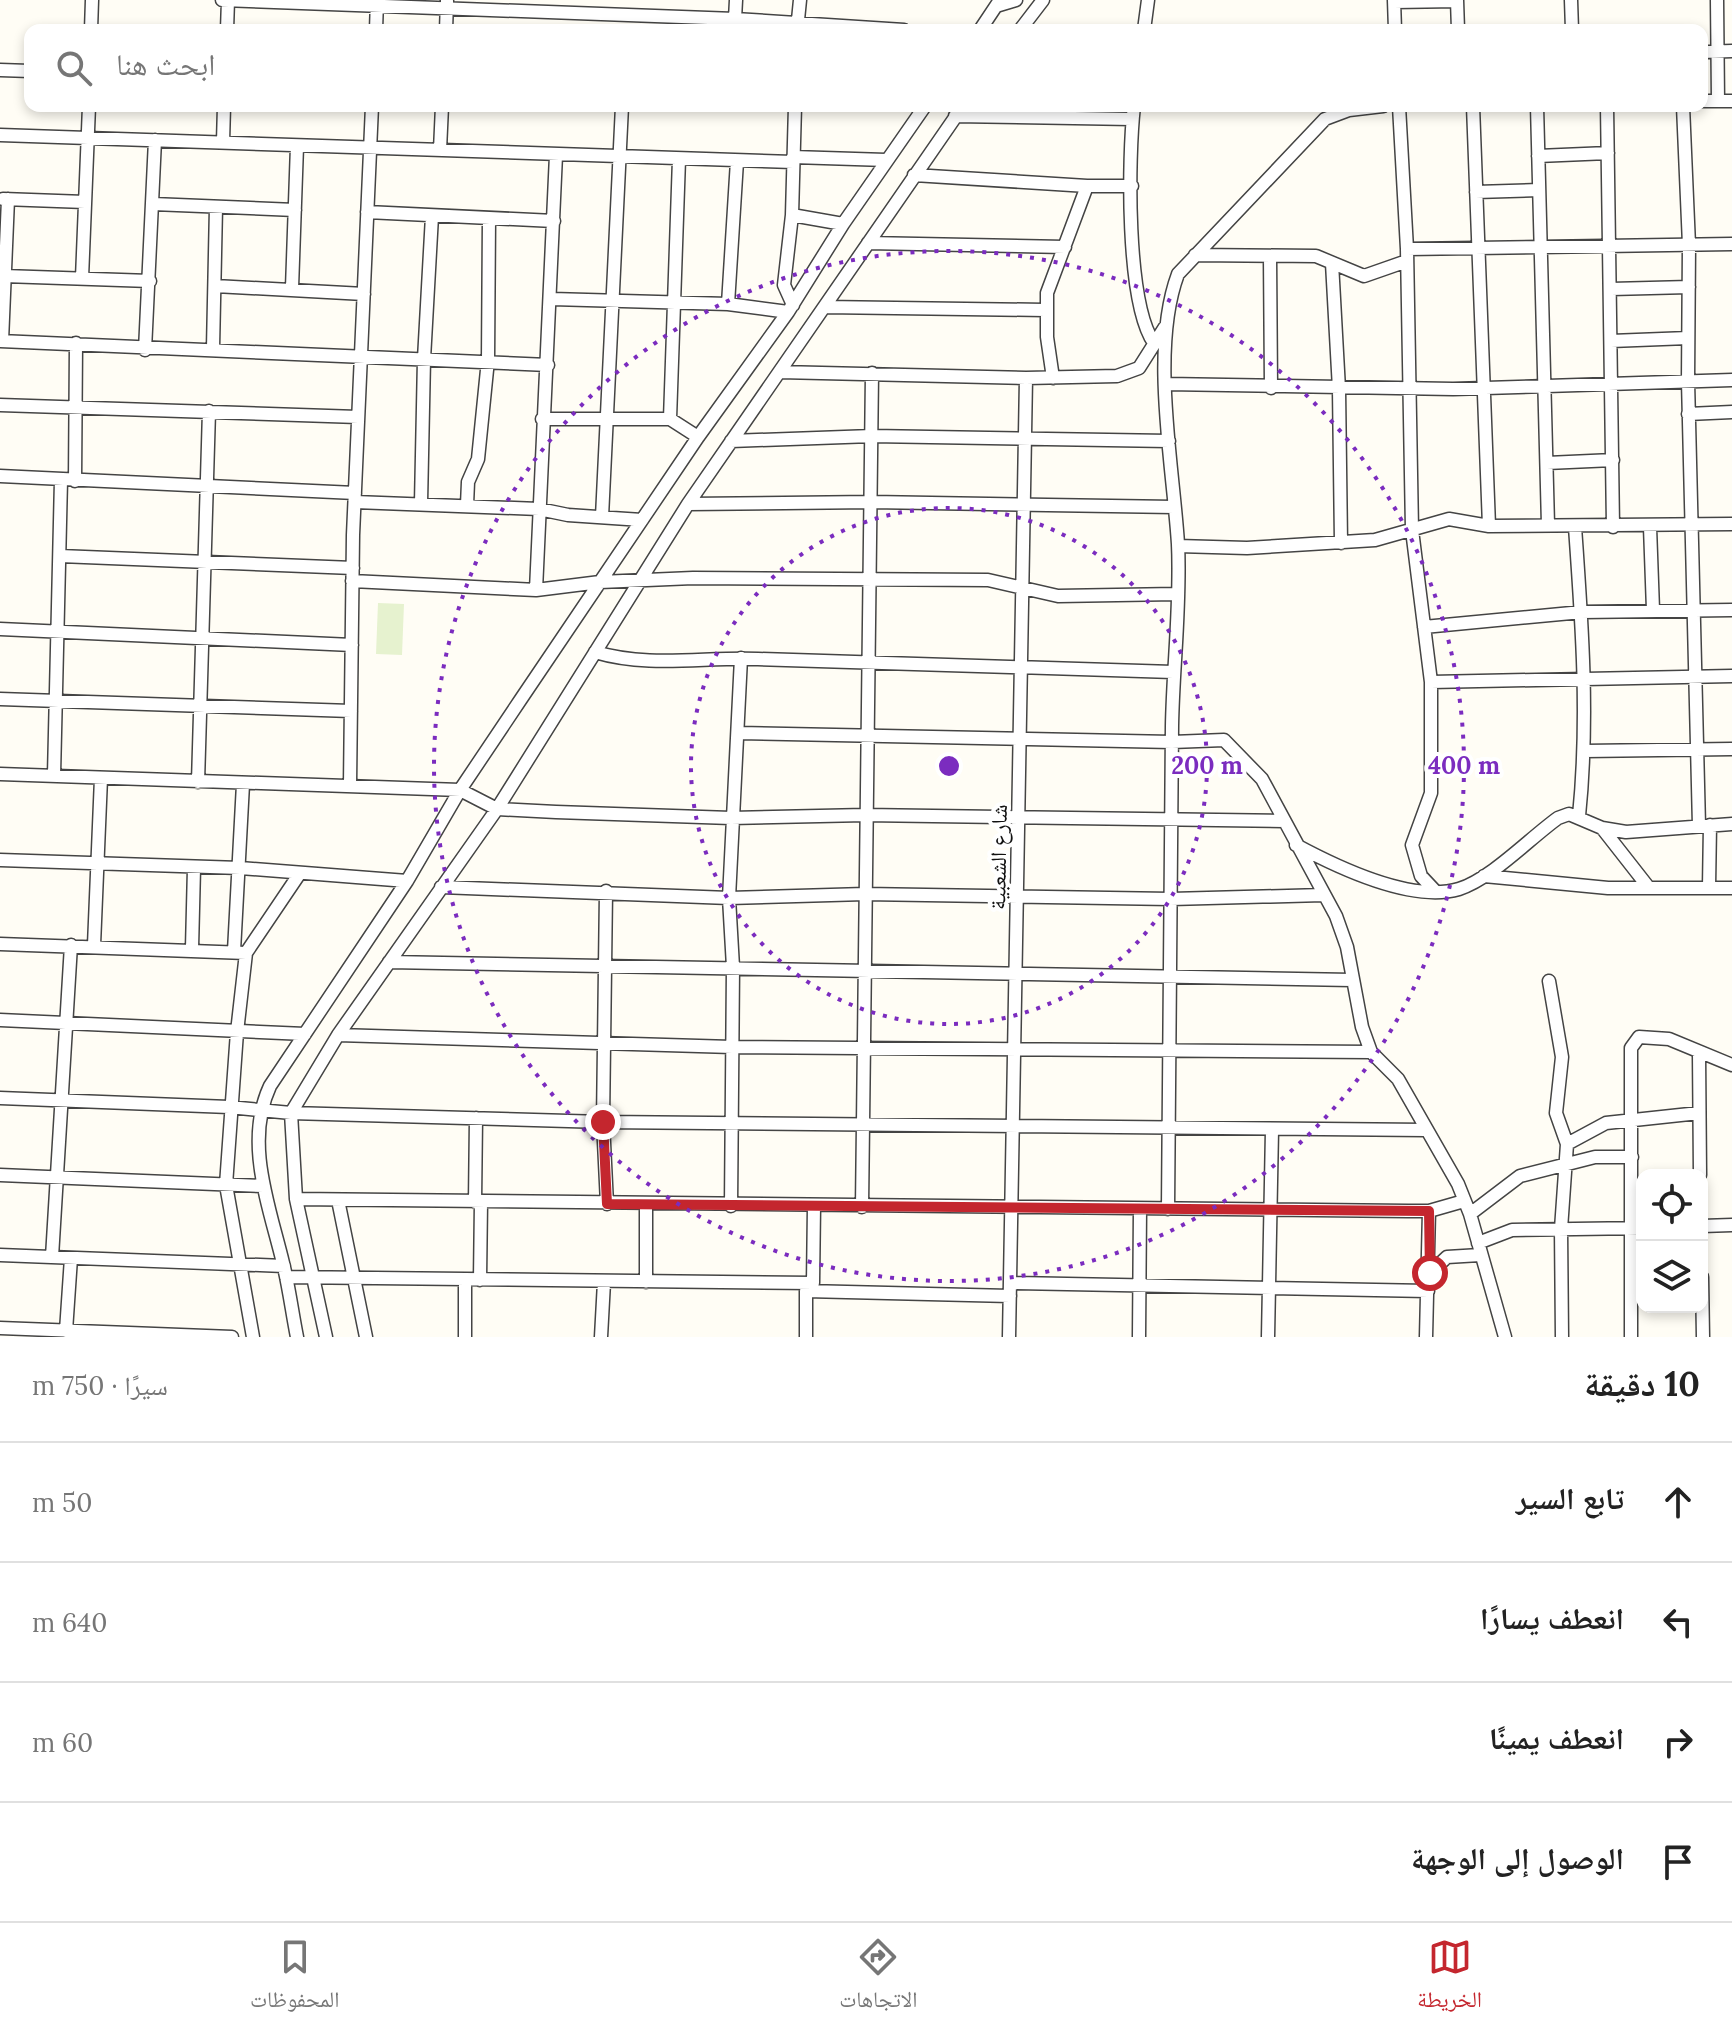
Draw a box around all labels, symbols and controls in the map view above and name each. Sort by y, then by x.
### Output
search box [24,24,1708,112]
text: ابحث هنا [116,45,215,83]
icon: search [52,46,96,90]
text: 200 m [1171,750,1243,781]
text: 400 m [1428,750,1500,781]
centre of rings [935,752,963,780]
street label: شارع الشعبية [983,804,1013,910]
route end [585,1104,621,1140]
map controls [1636,1169,1708,1313]
button: locate [1636,1169,1708,1241]
button: layers [1636,1241,1708,1313]
route start [1412,1255,1448,1291]
text: 10 دقيقة [1584,1362,1700,1405]
text: سيرًا · 750 m [32,1369,168,1402]
text: تابع السير [1516,1479,1624,1517]
icon: ahead [1656,1480,1700,1524]
text: 50 m [32,1486,92,1519]
text: انعطف يسارًا [1480,1599,1624,1637]
icon: left [1656,1600,1700,1644]
text: 640 m [32,1606,107,1639]
text: انعطف يمينًا [1489,1719,1624,1757]
icon: right [1656,1720,1700,1764]
text: 60 m [32,1726,93,1759]
text: الوصول إلى الوجهة [1411,1839,1624,1877]
icon: arrive [1656,1840,1700,1884]
tab: المحفوظات [250,1935,339,2021]
tab: الاتجاهات [839,1935,917,2021]
tab: الخريطة [1417,1935,1482,2021]

